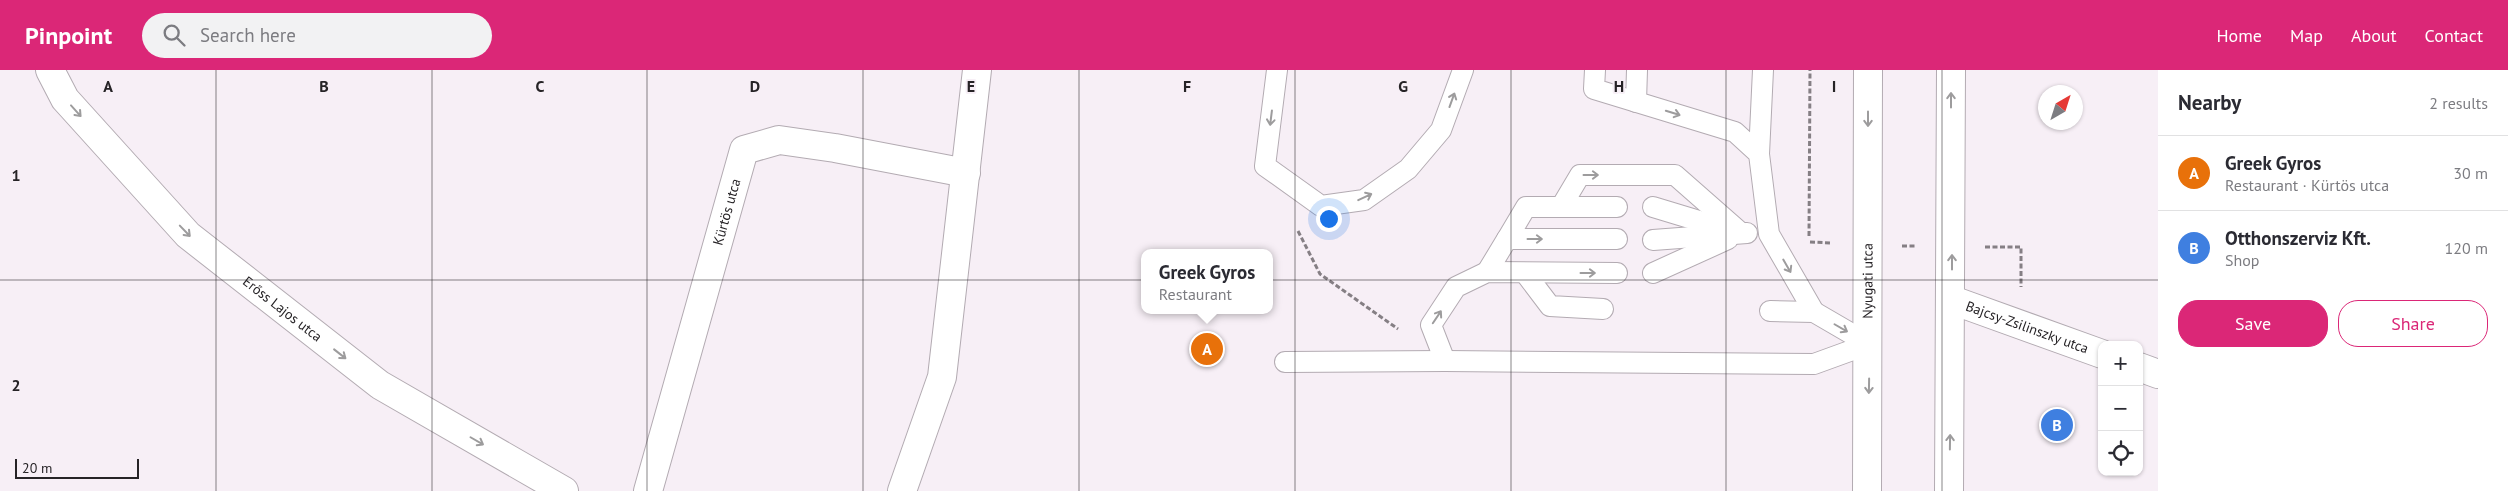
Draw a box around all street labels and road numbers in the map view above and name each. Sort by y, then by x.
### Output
street label: Kürtös utca [709,176,745,247]
street label: Nyugati utca [1858,243,1877,319]
street label: Erőss Lajos utca [239,272,326,345]
street label: Bajcsy-Zsilinszky utca [1963,297,2091,357]

